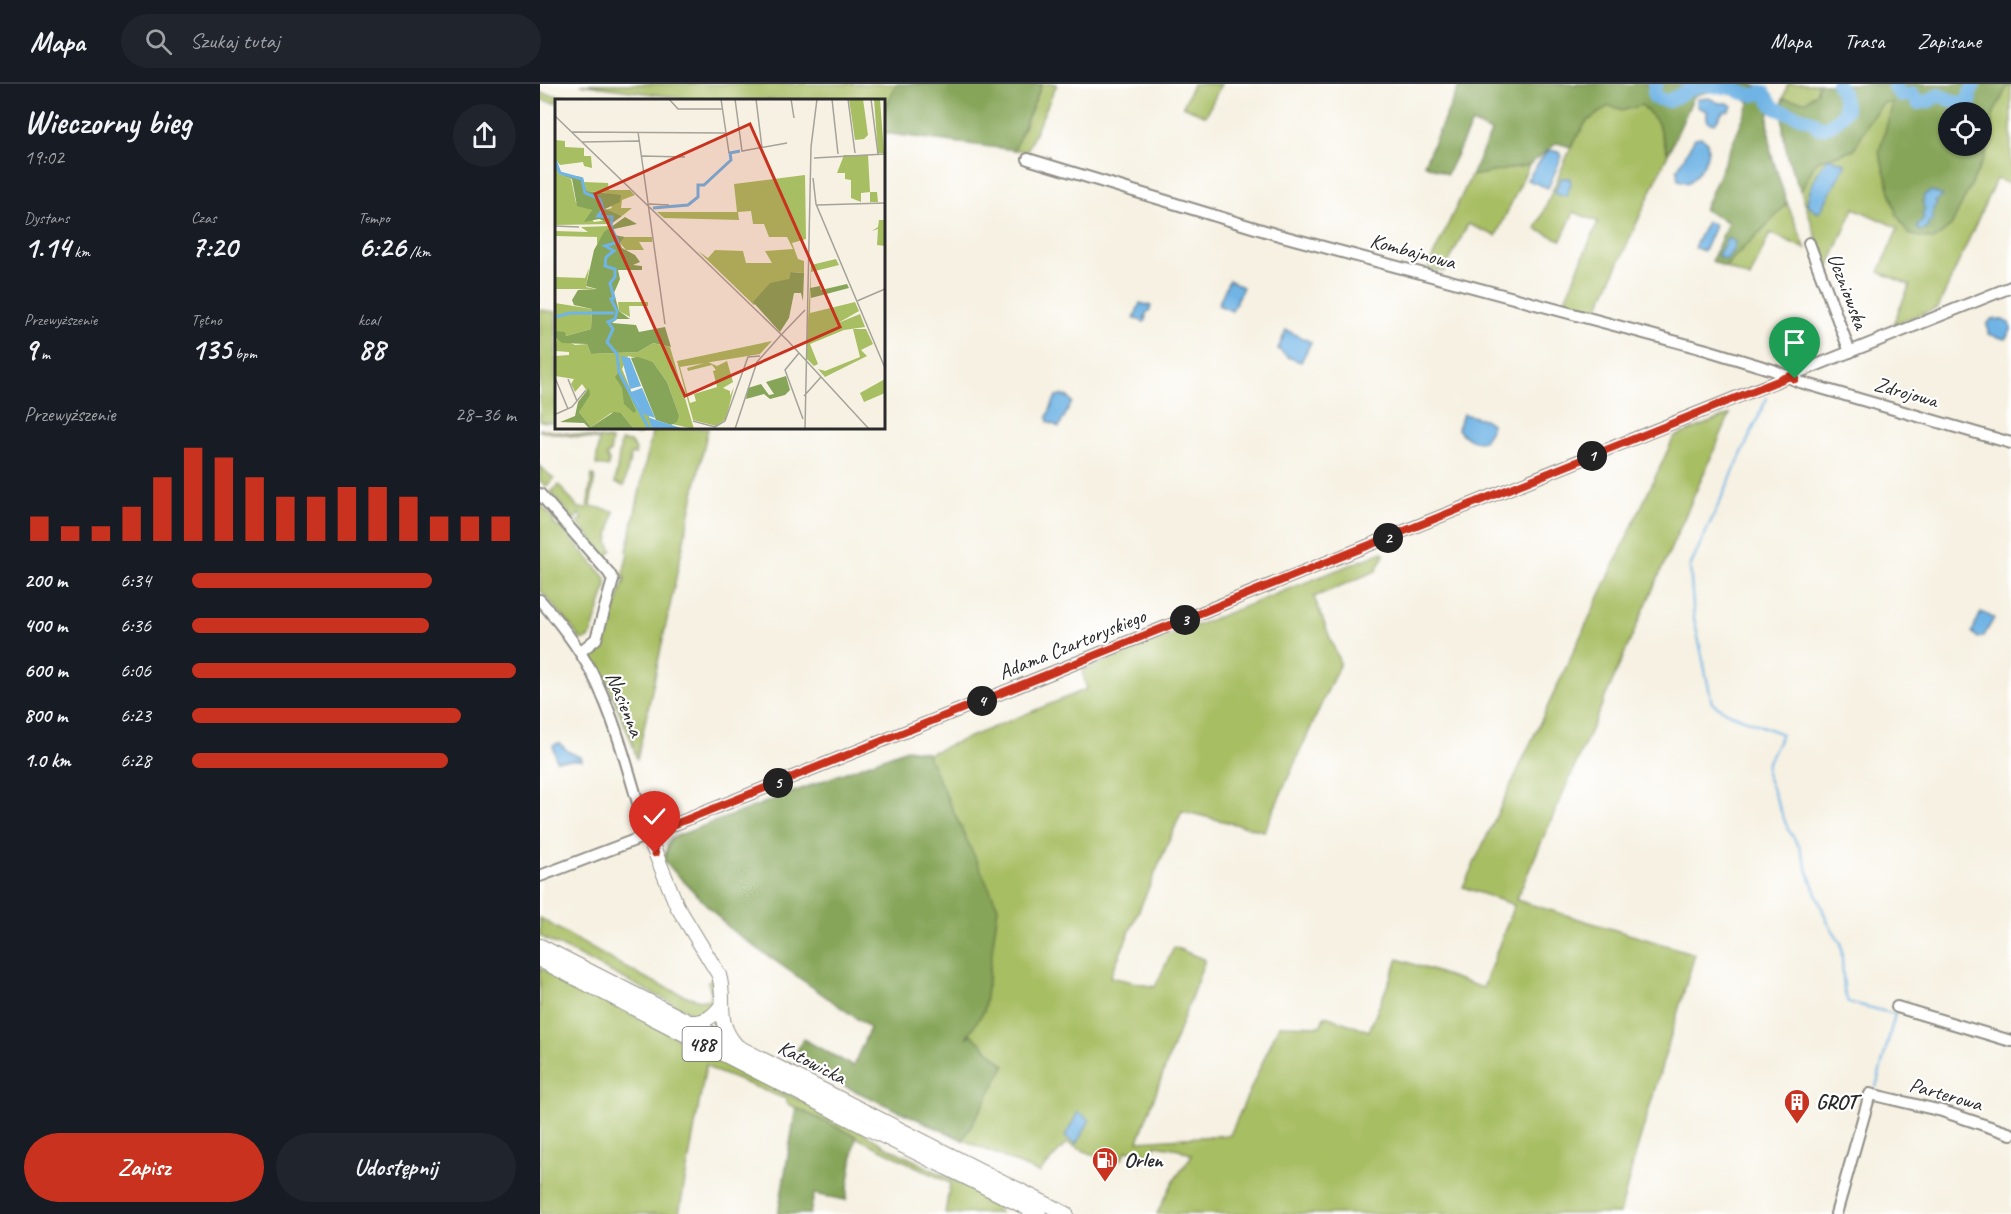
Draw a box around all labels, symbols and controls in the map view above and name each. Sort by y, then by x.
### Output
search box [121,14,541,68]
text: Mapa [30,24,85,59]
icon: search [142,25,175,58]
text: Szukaj tutaj [190,27,280,55]
text: Mapa [1771,28,1811,54]
text: Trasa [1844,28,1884,54]
text: Zapisane [1917,28,1981,54]
inset map [555,99,885,429]
text: Wieczorny bieg [24,101,191,143]
map controls [1938,102,1992,156]
button: locate [1938,102,1992,156]
button: share [453,104,516,167]
text: 19:02 [24,145,64,170]
text: Dystans [24,208,69,228]
text: Czas [191,208,216,228]
text: Tempo [358,208,390,228]
street label: Kombajnowa [1367,227,1460,275]
text: 1.14 [24,228,70,266]
text: 7:20 [191,228,237,266]
text: 6:26 [358,228,406,266]
text: km [70,242,90,262]
text: /km [406,242,431,262]
street label: Uczniowska [1822,249,1875,335]
text: Przewyższenie [24,310,97,330]
text: Tętno [191,310,222,330]
text: kcal [358,310,379,330]
pin [1769,317,1820,379]
icon: arrive [1778,326,1811,359]
text: 9 [24,330,37,368]
text: 135 [191,330,231,368]
text: 88 [358,330,385,368]
text: m [37,344,50,364]
text: bpm [231,344,257,364]
street label: Zdrojowa [1871,371,1943,414]
text: Przewyższenie [24,402,116,427]
text: 28–36 m [455,402,516,427]
pin: 1 [1577,441,1607,471]
text: 1 [1588,446,1596,466]
pin: 2 [1373,523,1403,553]
text: 2 [1384,528,1392,548]
text: 200 m [24,568,67,593]
text: 6:34 [120,568,151,593]
street label: Adama Czartoryskiego [995,602,1151,685]
pin: 3 [1170,605,1200,635]
text: 3 [1181,610,1189,630]
text: 400 m [24,613,67,638]
text: 6:36 [120,613,151,638]
text: 600 m [24,658,68,683]
text: 6:06 [120,658,151,683]
street label: Nasienna [600,668,650,742]
pin: 4 [967,686,997,716]
text: 4 [978,691,986,711]
text: 800 m [24,703,67,728]
text: 6:23 [120,703,151,728]
text: 1.0 km [24,748,71,773]
text: 6:28 [120,748,151,773]
pin: 5 [763,768,793,798]
text: 5 [775,773,781,793]
pin [629,791,680,853]
icon: check [638,800,671,833]
road number: 488 [682,1027,722,1061]
street label: Katowicka [774,1034,852,1091]
street label: Parterowa [1907,1071,1987,1117]
building icon: GROT [1782,1087,1812,1125]
place label: GROT [1816,1089,1862,1115]
button: Zapisz [24,1133,264,1202]
button: Udostępnij [276,1133,516,1202]
fuel station icon: Orlen [1090,1145,1120,1183]
place label: Orlen [1124,1147,1164,1173]

